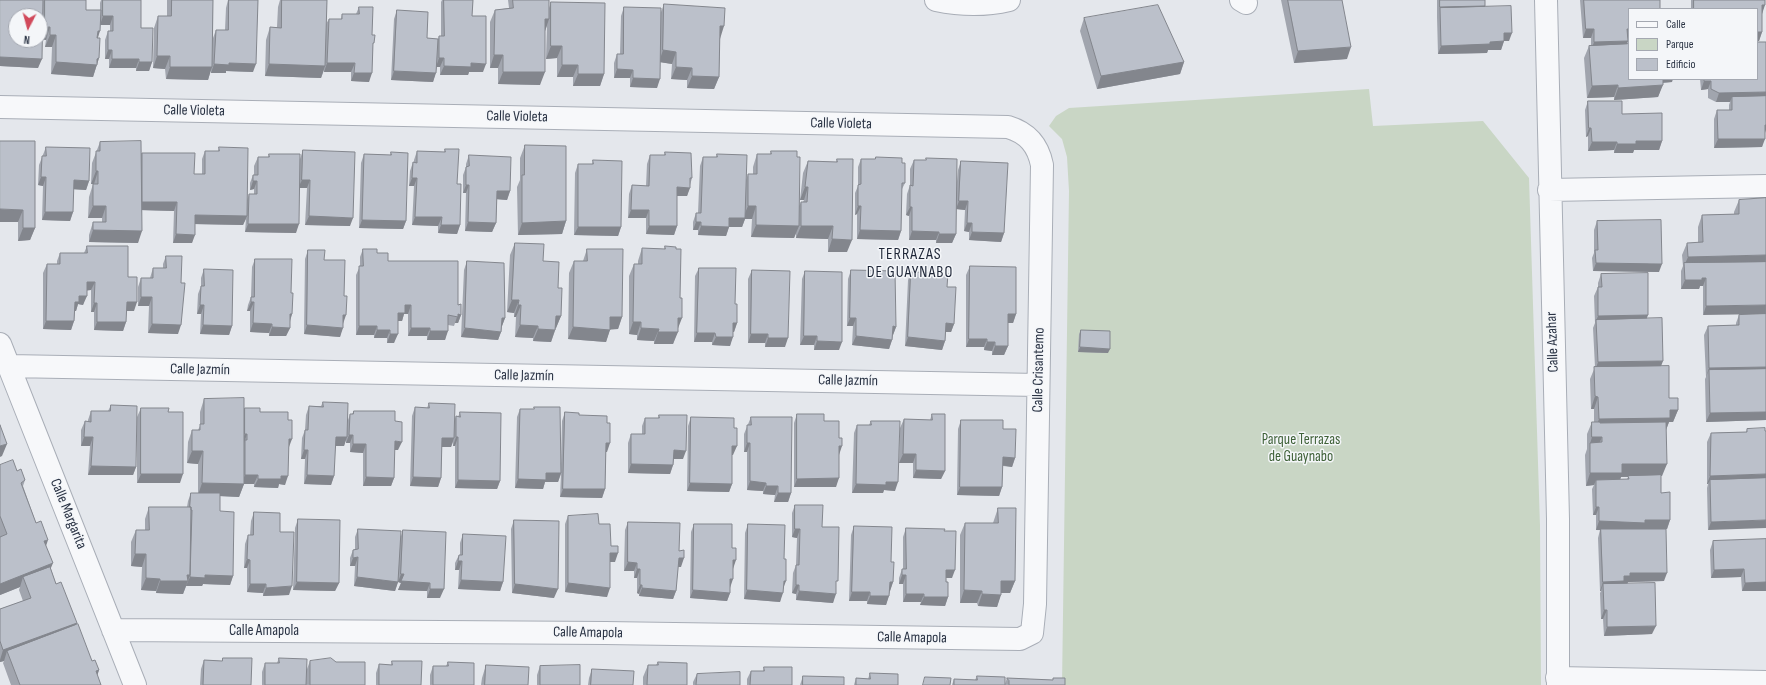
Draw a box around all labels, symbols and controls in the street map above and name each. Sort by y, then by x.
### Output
north arrow [8,8,48,48]
legend [1628,8,1758,80]
text: Calle [1666,17,1686,32]
text: N [23,33,30,46]
text: Parque [1666,37,1694,52]
text: Edificio [1666,57,1695,72]
street label: Calle Violeta [163,101,225,121]
street label: Calle Violeta [486,107,548,127]
street label: Calle Violeta [810,114,872,134]
district label: TERRAZAS DE GUAYNABO [867,245,953,283]
street label: Calle Azahar [1543,311,1563,373]
street label: Calle Crisantemo [1029,327,1049,413]
street label: Calle Jazmín [170,360,230,380]
street label: Calle Jazmín [494,366,554,386]
street label: Calle Jazmín [818,371,878,391]
park label: Parque Terrazas de Guaynabo [1262,431,1340,466]
street label: Calle Margarita [46,476,90,552]
street label: Calle Amapola [229,622,299,640]
street label: Calle Amapola [553,623,623,643]
street label: Calle Amapola [877,628,947,648]

